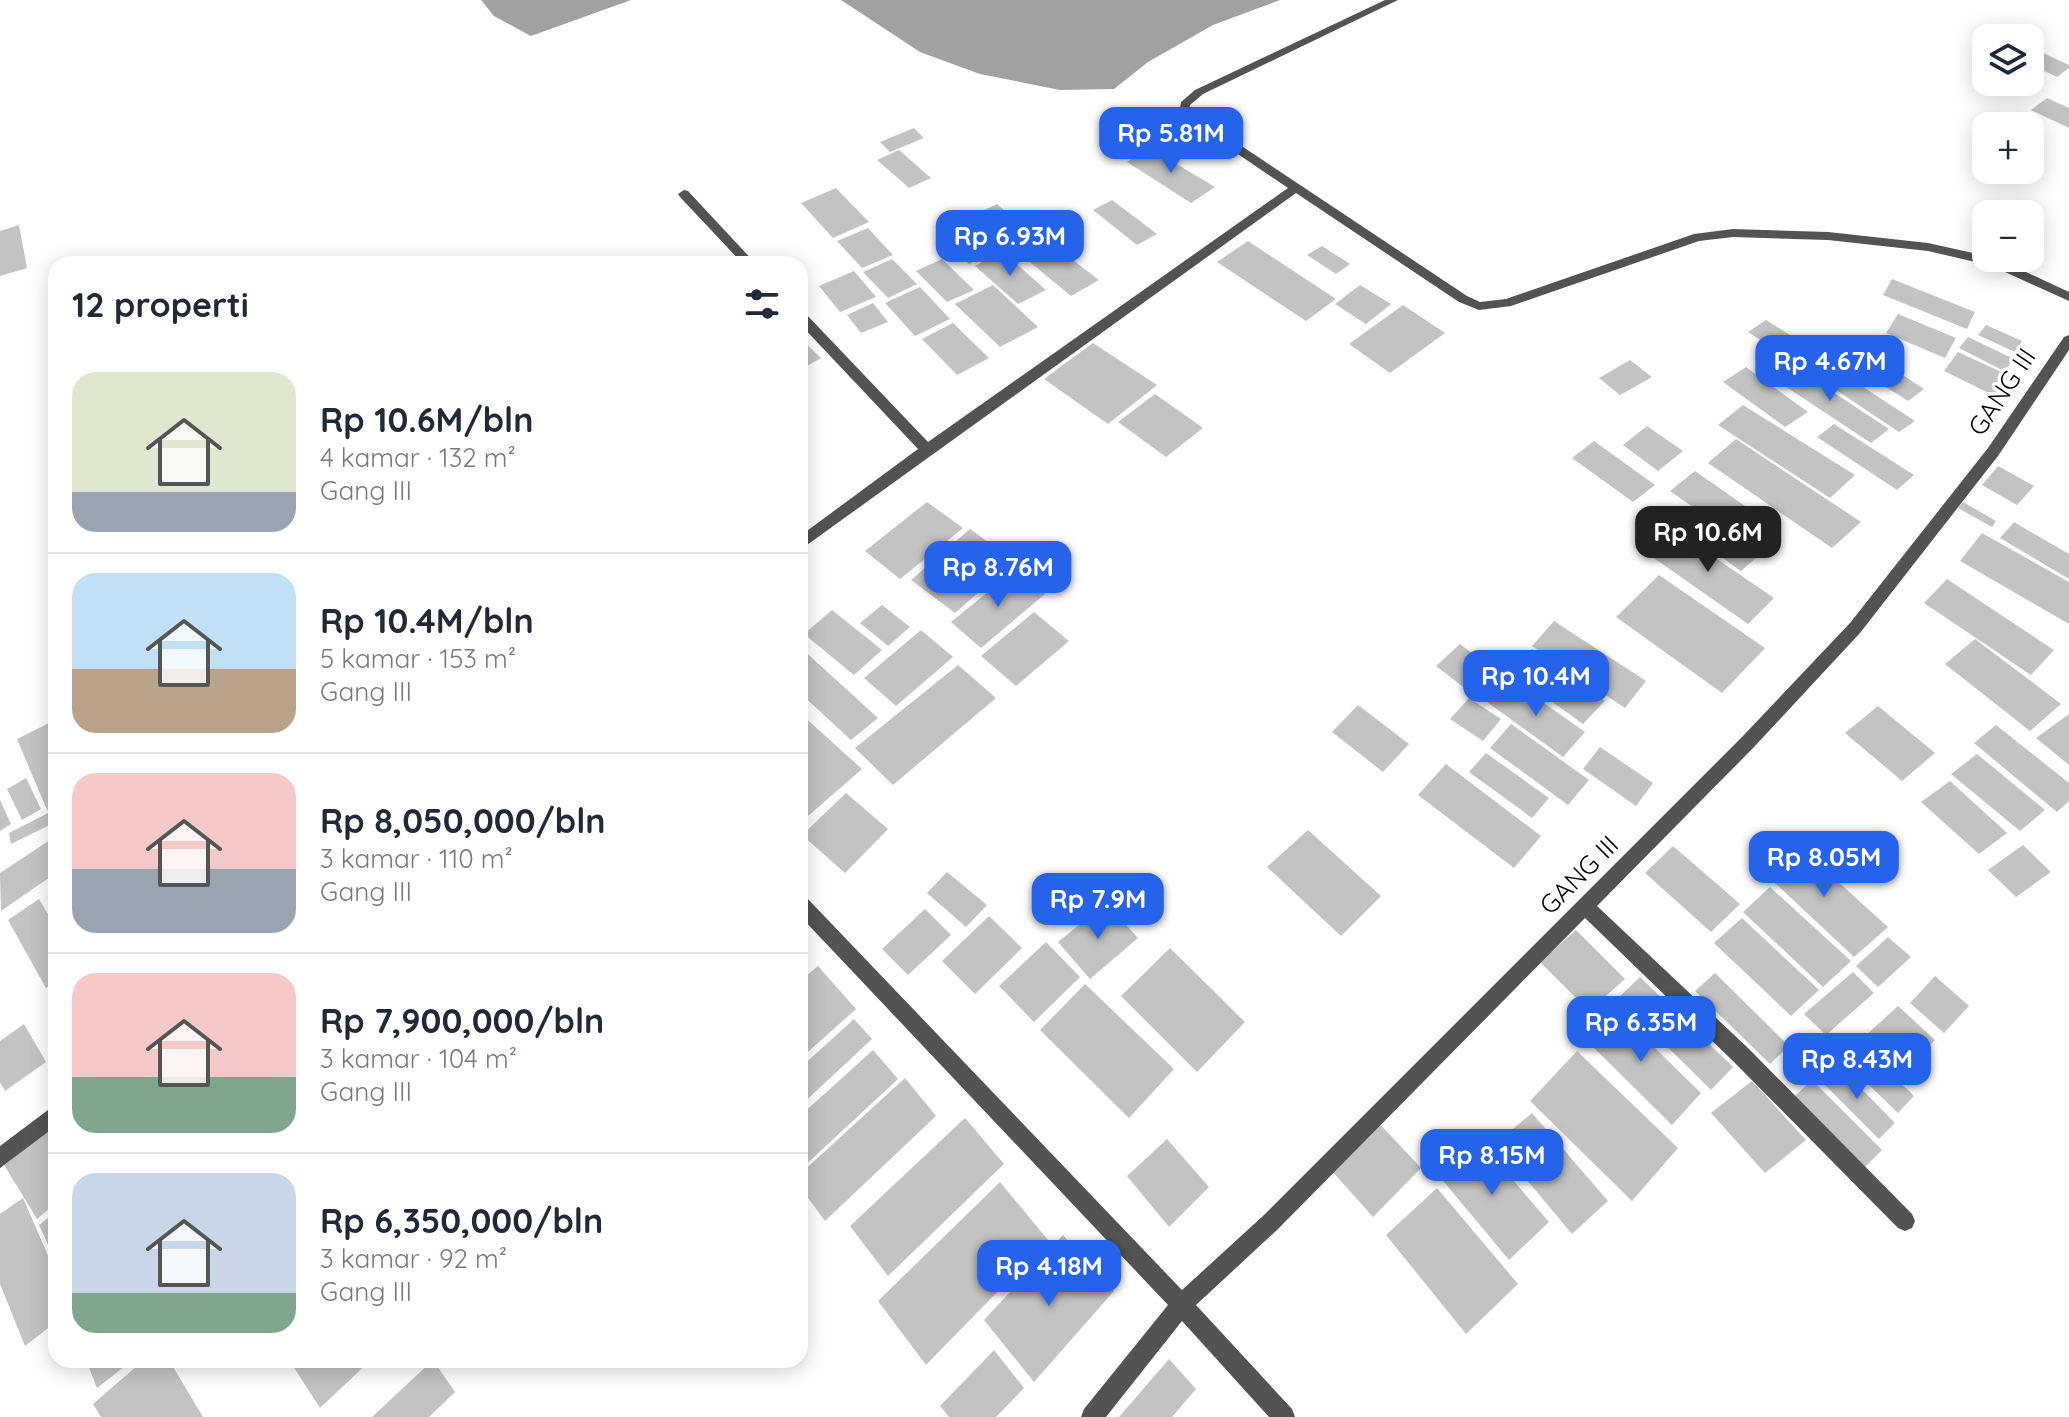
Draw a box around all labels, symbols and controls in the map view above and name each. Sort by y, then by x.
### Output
map controls [1972,24,2044,272]
button: layers [1972,24,2044,96]
pin: Rp 5.81M [1088,107,1254,175]
button: + [1972,112,2044,184]
text: Rp 5.81M [1117,116,1225,149]
button: − [1972,200,2044,272]
pin: Rp 6.93M [927,210,1093,278]
text: Rp 6.93M [954,219,1066,252]
icon: filters [740,282,784,326]
text: 12 properti [72,283,249,326]
pin: Rp 4.67M [1747,335,1913,403]
street label: GANG III [1960,342,2043,442]
text: Rp 4.67M [1773,344,1887,377]
text: Rp 10.6M/bln [320,398,534,441]
icon: home [136,404,232,500]
text: 4 kamar · 132 m² [320,441,516,474]
text: Gang III [320,474,412,507]
pin: Rp 10.6M [1625,506,1791,574]
text: Rp 10.6M [1653,515,1763,548]
pin: Rp 8.76M [915,541,1081,609]
text: Rp 8.76M [942,550,1054,583]
text: Rp 10.4M/bln [320,599,534,642]
icon: home [136,605,232,701]
text: 5 kamar · 153 m² [320,642,516,675]
pin: Rp 10.4M [1453,650,1619,718]
text: Rp 10.4M [1481,659,1591,692]
text: Gang III [320,675,412,708]
text: Rp 8,050,000/bln [320,799,606,842]
icon: home [136,805,232,901]
street label: GANG III [1532,828,1625,921]
pin: Rp 8.05M [1741,831,1907,899]
text: Rp 8.05M [1767,840,1881,873]
text: 3 kamar · 110 m² [320,842,513,875]
pin: Rp 7.9M [1024,873,1172,941]
text: Gang III [320,875,412,908]
text: Rp 7.9M [1050,882,1146,915]
pin: Rp 6.35M [1558,996,1724,1064]
text: Rp 7,900,000/bln [320,999,604,1042]
icon: home [136,1005,232,1101]
text: Rp 6.35M [1585,1005,1697,1038]
pin: Rp 8.43M [1774,1033,1940,1101]
text: 3 kamar · 104 m² [320,1042,517,1075]
text: Rp 8.43M [1801,1042,1913,1075]
text: Gang III [320,1075,412,1108]
pin: Rp 8.15M [1409,1129,1575,1197]
text: Rp 8.15M [1438,1138,1546,1171]
text: Rp 6,350,000/bln [320,1199,603,1242]
icon: home [136,1205,232,1301]
pin: Rp 4.18M [966,1240,1132,1308]
text: 3 kamar · 92 m² [320,1242,507,1275]
text: Rp 4.18M [995,1249,1103,1282]
text: Gang III [320,1275,412,1308]

